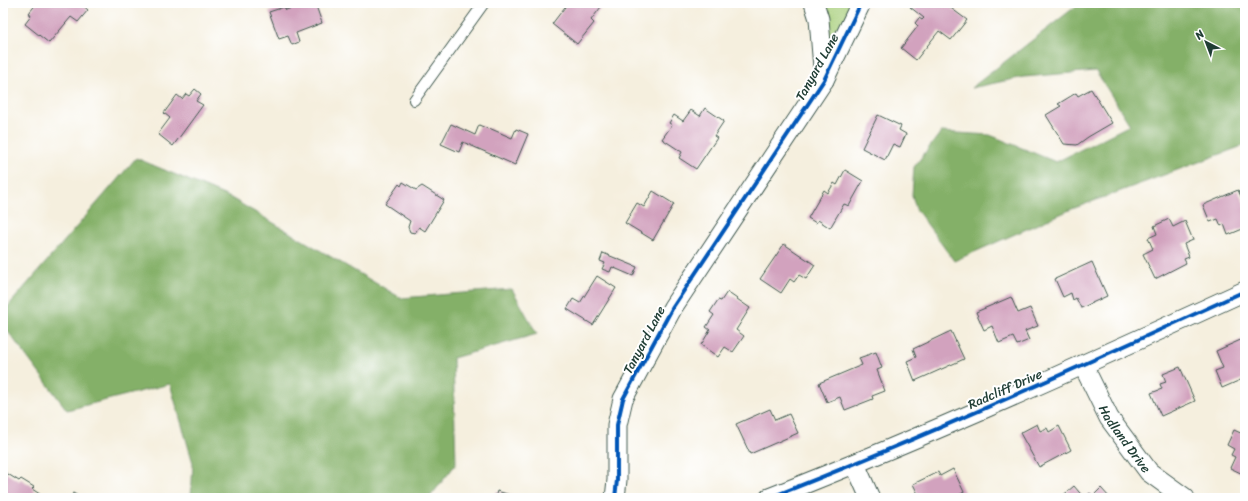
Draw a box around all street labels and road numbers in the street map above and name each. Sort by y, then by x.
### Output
street label: Tanyard Lane [789,29,845,105]
street label: Tanyard Lane [616,301,672,378]
street label: Radcliff Drive [964,362,1046,416]
street label: Hadland Drive [1093,401,1158,478]

